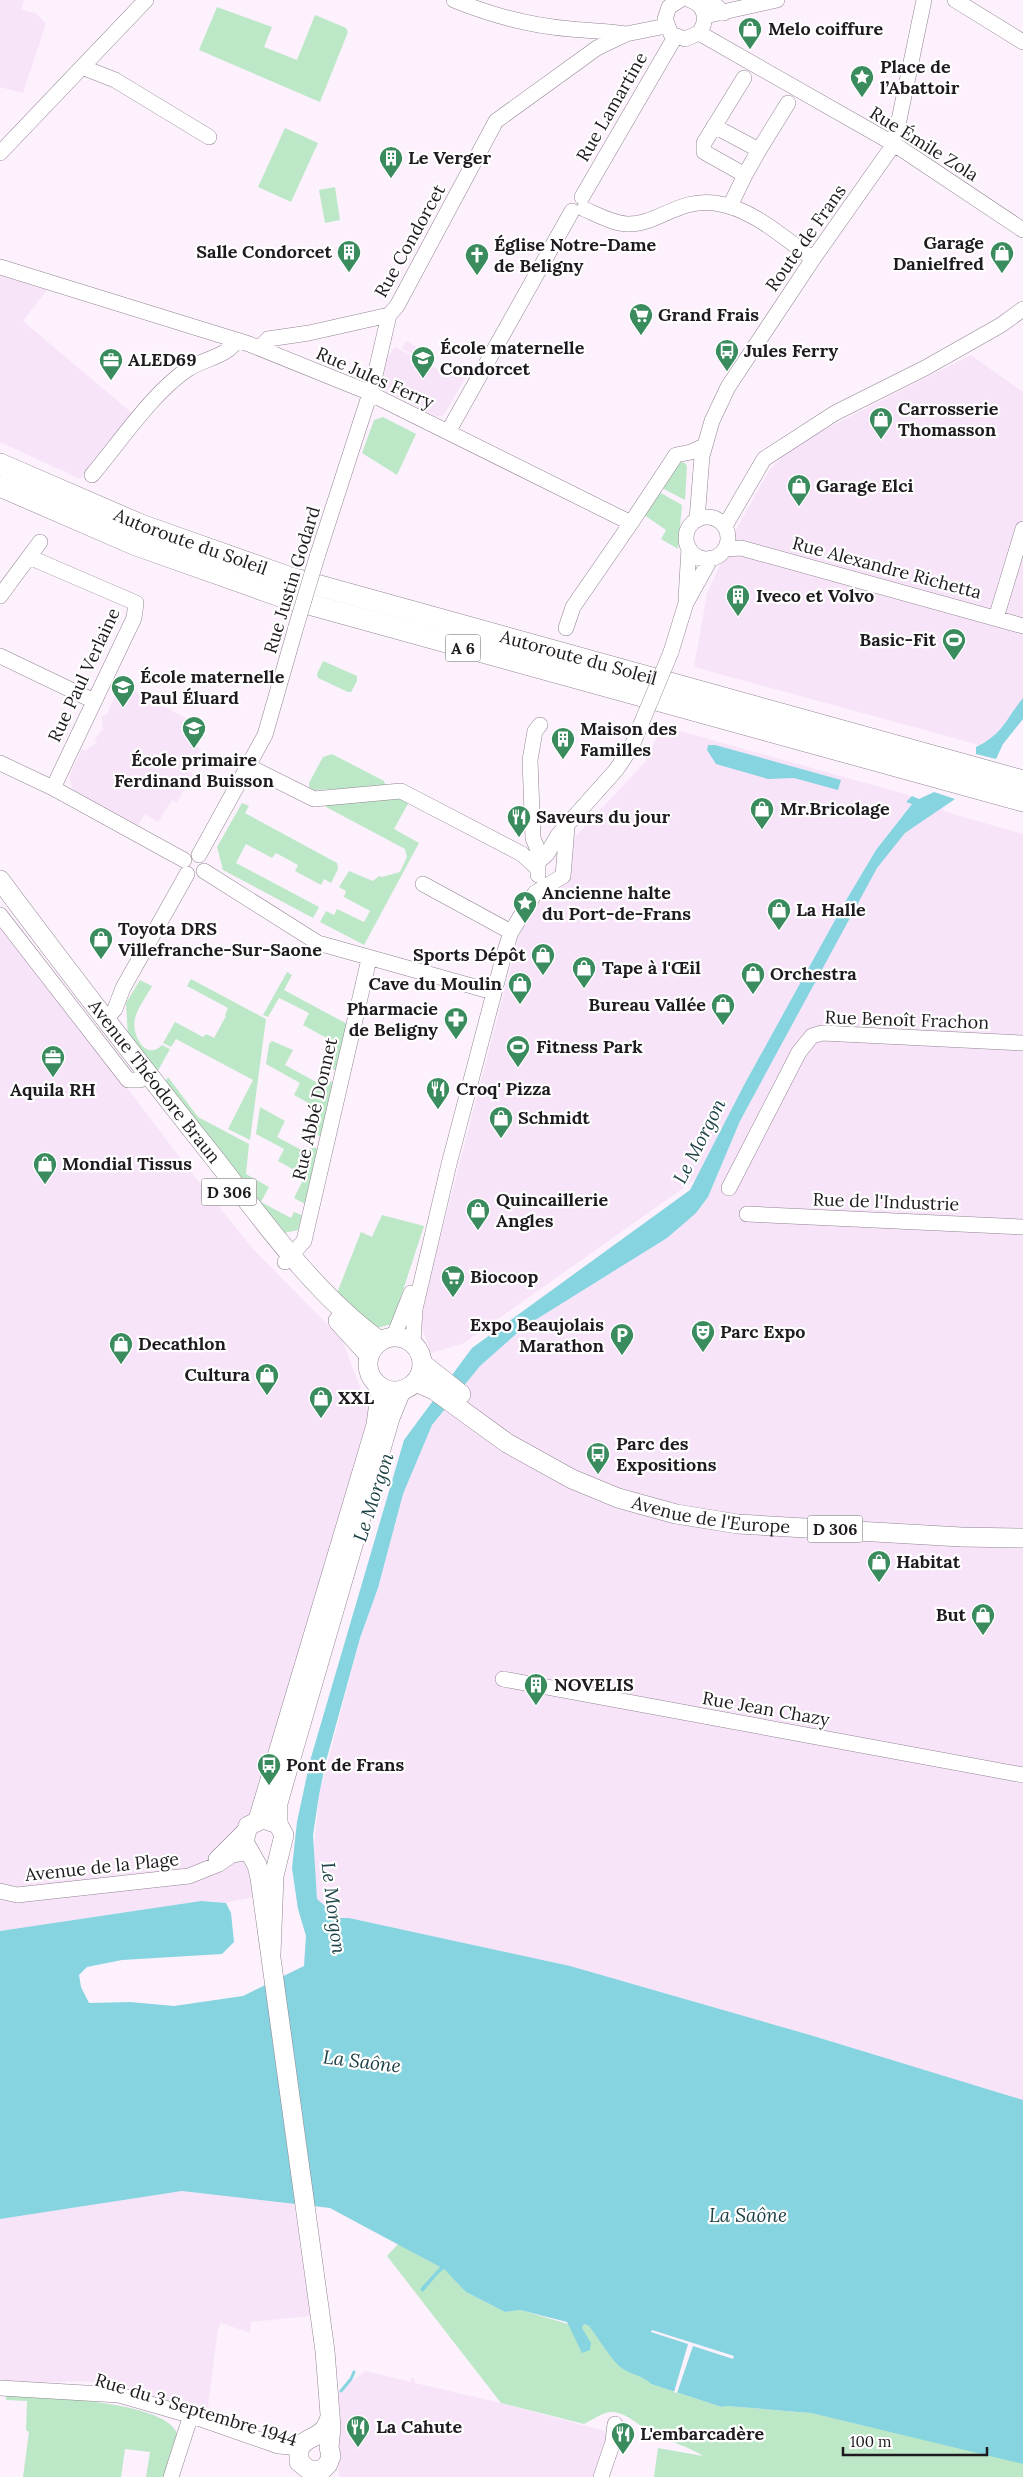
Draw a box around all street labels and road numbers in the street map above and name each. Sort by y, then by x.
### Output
street label: Rue Lamartine [571,48,652,166]
street label: Rue Émile Zola [866,101,983,186]
street label: Rue Condorcet [369,180,450,301]
street label: Route de Frans [760,180,851,296]
street label: Rue Jules Ferry [313,341,438,414]
street label: Autoroute du Soleil [110,502,271,580]
street label: Rue Justin Godard [258,503,325,656]
street label: Rue Alexandre Richetta [790,531,984,604]
street label: Rue Paul Verlaine [42,604,125,746]
street label: Autoroute du Soleil [497,624,660,690]
road number: A 6 [446,634,480,661]
street label: Avenue Théodore Braun [83,994,226,1168]
street label: Rue Benoît Frachon [824,1005,990,1034]
street label: Rue Abbé Donnet [287,1035,342,1182]
road number: D 306 [202,1178,256,1206]
street label: Rue de l'Industrie [812,1187,960,1216]
street label: Avenue de l'Europe [628,1490,791,1538]
road number: D 306 [808,1516,862,1542]
street label: Rue Jean Chazy [701,1686,832,1731]
street label: Avenue de la Plage [23,1847,180,1886]
street label: Rue du 3 Septembre 1944 [92,2368,300,2451]

